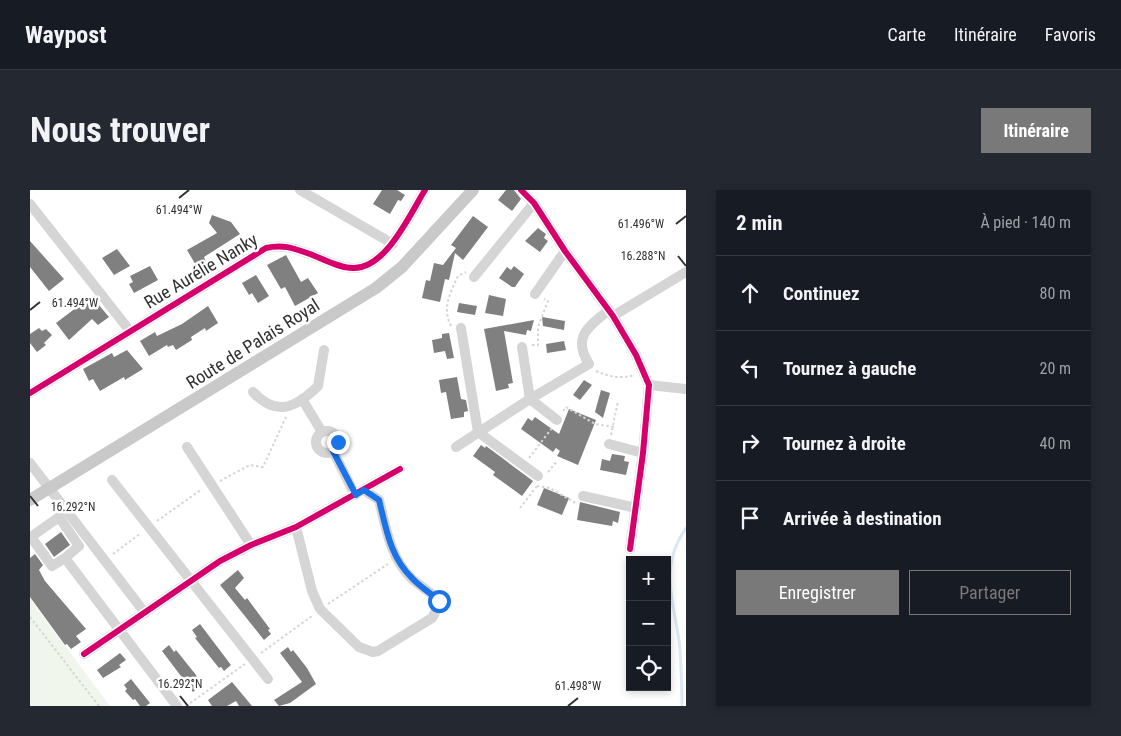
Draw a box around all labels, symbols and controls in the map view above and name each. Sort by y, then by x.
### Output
text: Waypost [25,21,107,49]
text: Carte [887,24,926,45]
text: Itinéraire [954,24,1017,45]
text: Favoris [1045,24,1096,45]
button: Itinéraire [981,108,1091,153]
text: Nous trouver [30,110,210,151]
text: 61.494°W [156,203,202,217]
text: 2 min [736,211,783,235]
text: À pied · 140 m [980,213,1071,232]
text: 61.496°W [618,217,664,231]
street label: Rue Aurélie Nanky [140,228,262,313]
text: 16.288°N [621,249,665,263]
icon: ahead [736,279,764,307]
text: Continuez [783,282,860,305]
text: 80 m [1039,284,1071,303]
street label: Route de Palais Royal [182,294,323,393]
text: 61.494°W [52,296,98,310]
icon: left [736,354,764,382]
text: Tournez à gauche [783,357,916,380]
text: 20 m [1039,359,1071,378]
icon: right [736,429,764,457]
route end [327,431,350,454]
text: Tournez à droite [783,432,906,455]
text: 40 m [1039,434,1071,453]
text: 16.292°N [51,500,95,514]
icon: arrive [736,504,764,532]
text: Arrivée à destination [783,507,942,530]
map controls [626,556,671,691]
button: + [626,556,671,601]
button: Enregistrer [736,570,899,615]
button: Partager [909,570,1071,615]
route start [428,590,451,613]
button: − [626,601,671,646]
button: locate [626,646,671,691]
text: 16.292°N [158,677,202,691]
text: 61.498°W [555,679,601,693]

